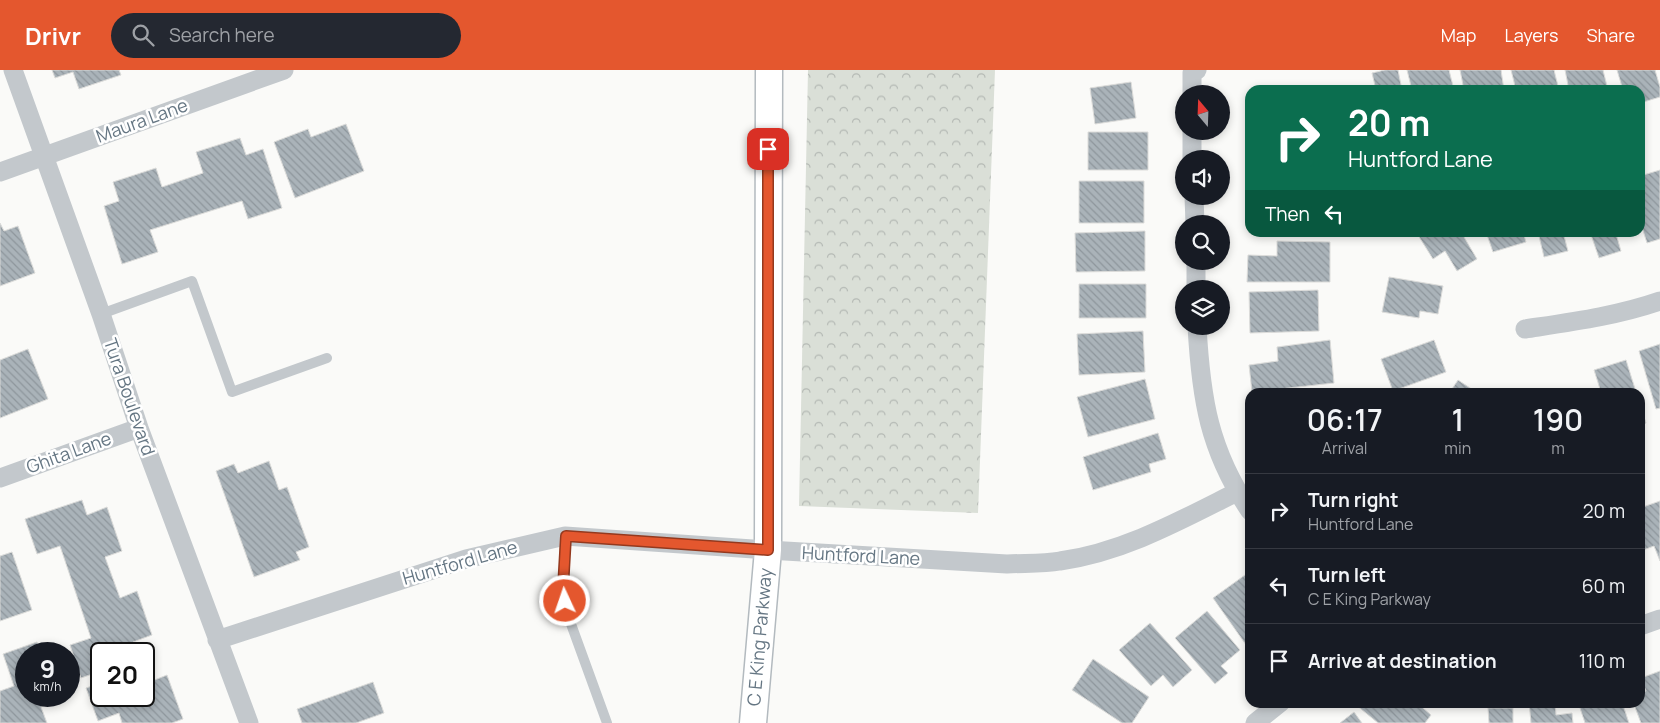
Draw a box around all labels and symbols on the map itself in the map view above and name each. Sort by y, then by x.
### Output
north arrow [1175,85,1230,140]
street label: Maura Lane [92,92,191,148]
pin [747,128,789,170]
street label: Tura Boulevard [99,335,161,459]
street label: Ghita Lane [23,426,114,479]
street label: Huntford Lane [399,534,520,590]
street label: Huntford Lane [801,540,921,570]
street label: C E King Parkway [741,566,777,707]
position arrow [538,574,590,626]
speed limit sign: 20 [90,642,155,707]

